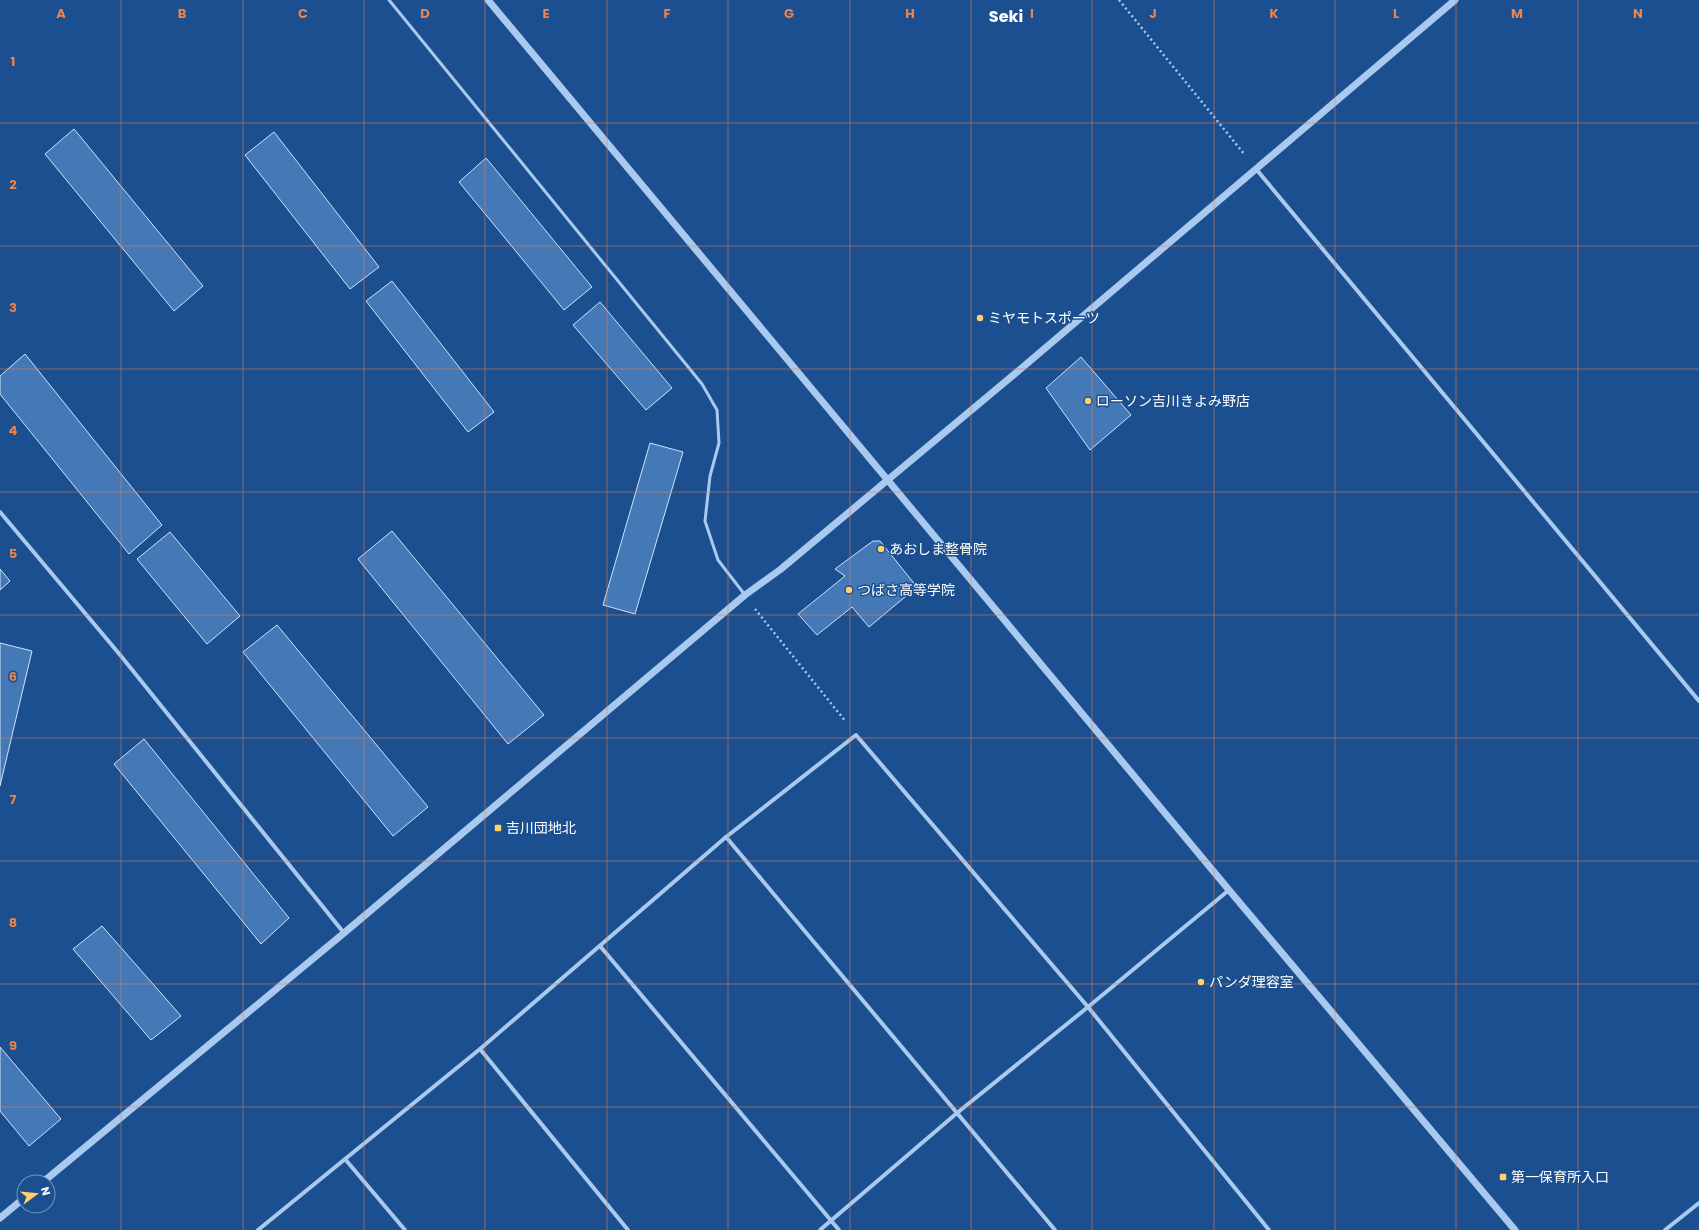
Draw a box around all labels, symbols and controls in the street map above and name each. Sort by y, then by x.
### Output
text: A [56,4,66,23]
text: B [178,4,187,23]
text: C [298,4,308,23]
text: D [420,4,430,23]
text: E [542,4,550,23]
text: F [663,4,671,23]
text: G [784,4,794,23]
text: H [905,4,915,23]
text: I [1030,4,1034,23]
text: J [1149,4,1157,23]
text: K [1269,4,1279,23]
text: L [1393,4,1399,23]
text: M [1511,4,1523,23]
text: N [1633,4,1643,23]
district label: Seki [989,5,1023,28]
text: 1 [11,52,15,71]
text: 2 [9,175,17,194]
text: 3 [9,298,17,317]
place label: ミヤモトスポーツ [988,308,1100,328]
marker: ミヤモトスポーツ [975,313,985,323]
place label: ローソン吉川きよみ野店 [1096,391,1250,411]
marker: ローソン吉川きよみ野店 [1083,396,1093,406]
text: 4 [9,421,18,440]
place label: あおしま整骨院 [889,539,987,559]
text: 5 [9,544,17,563]
marker: あおしま整骨院 [876,544,886,554]
place label: つばさ高等学院 [857,580,955,600]
marker: つばさ高等学院 [844,585,854,595]
text: 6 [9,667,17,686]
text: 7 [10,790,17,809]
place label: 吉川団地北 [506,818,576,838]
marker: 吉川団地北 [493,823,503,833]
text: 8 [9,913,17,932]
place label: パンダ理容室 [1209,972,1294,992]
marker: パンダ理容室 [1196,977,1206,987]
text: 9 [9,1036,17,1055]
place label: 第一保育所入口 [1511,1167,1609,1187]
marker: 第一保育所入口 [1498,1172,1508,1182]
north arrow [16,1174,56,1214]
text: N [37,1185,54,1197]

